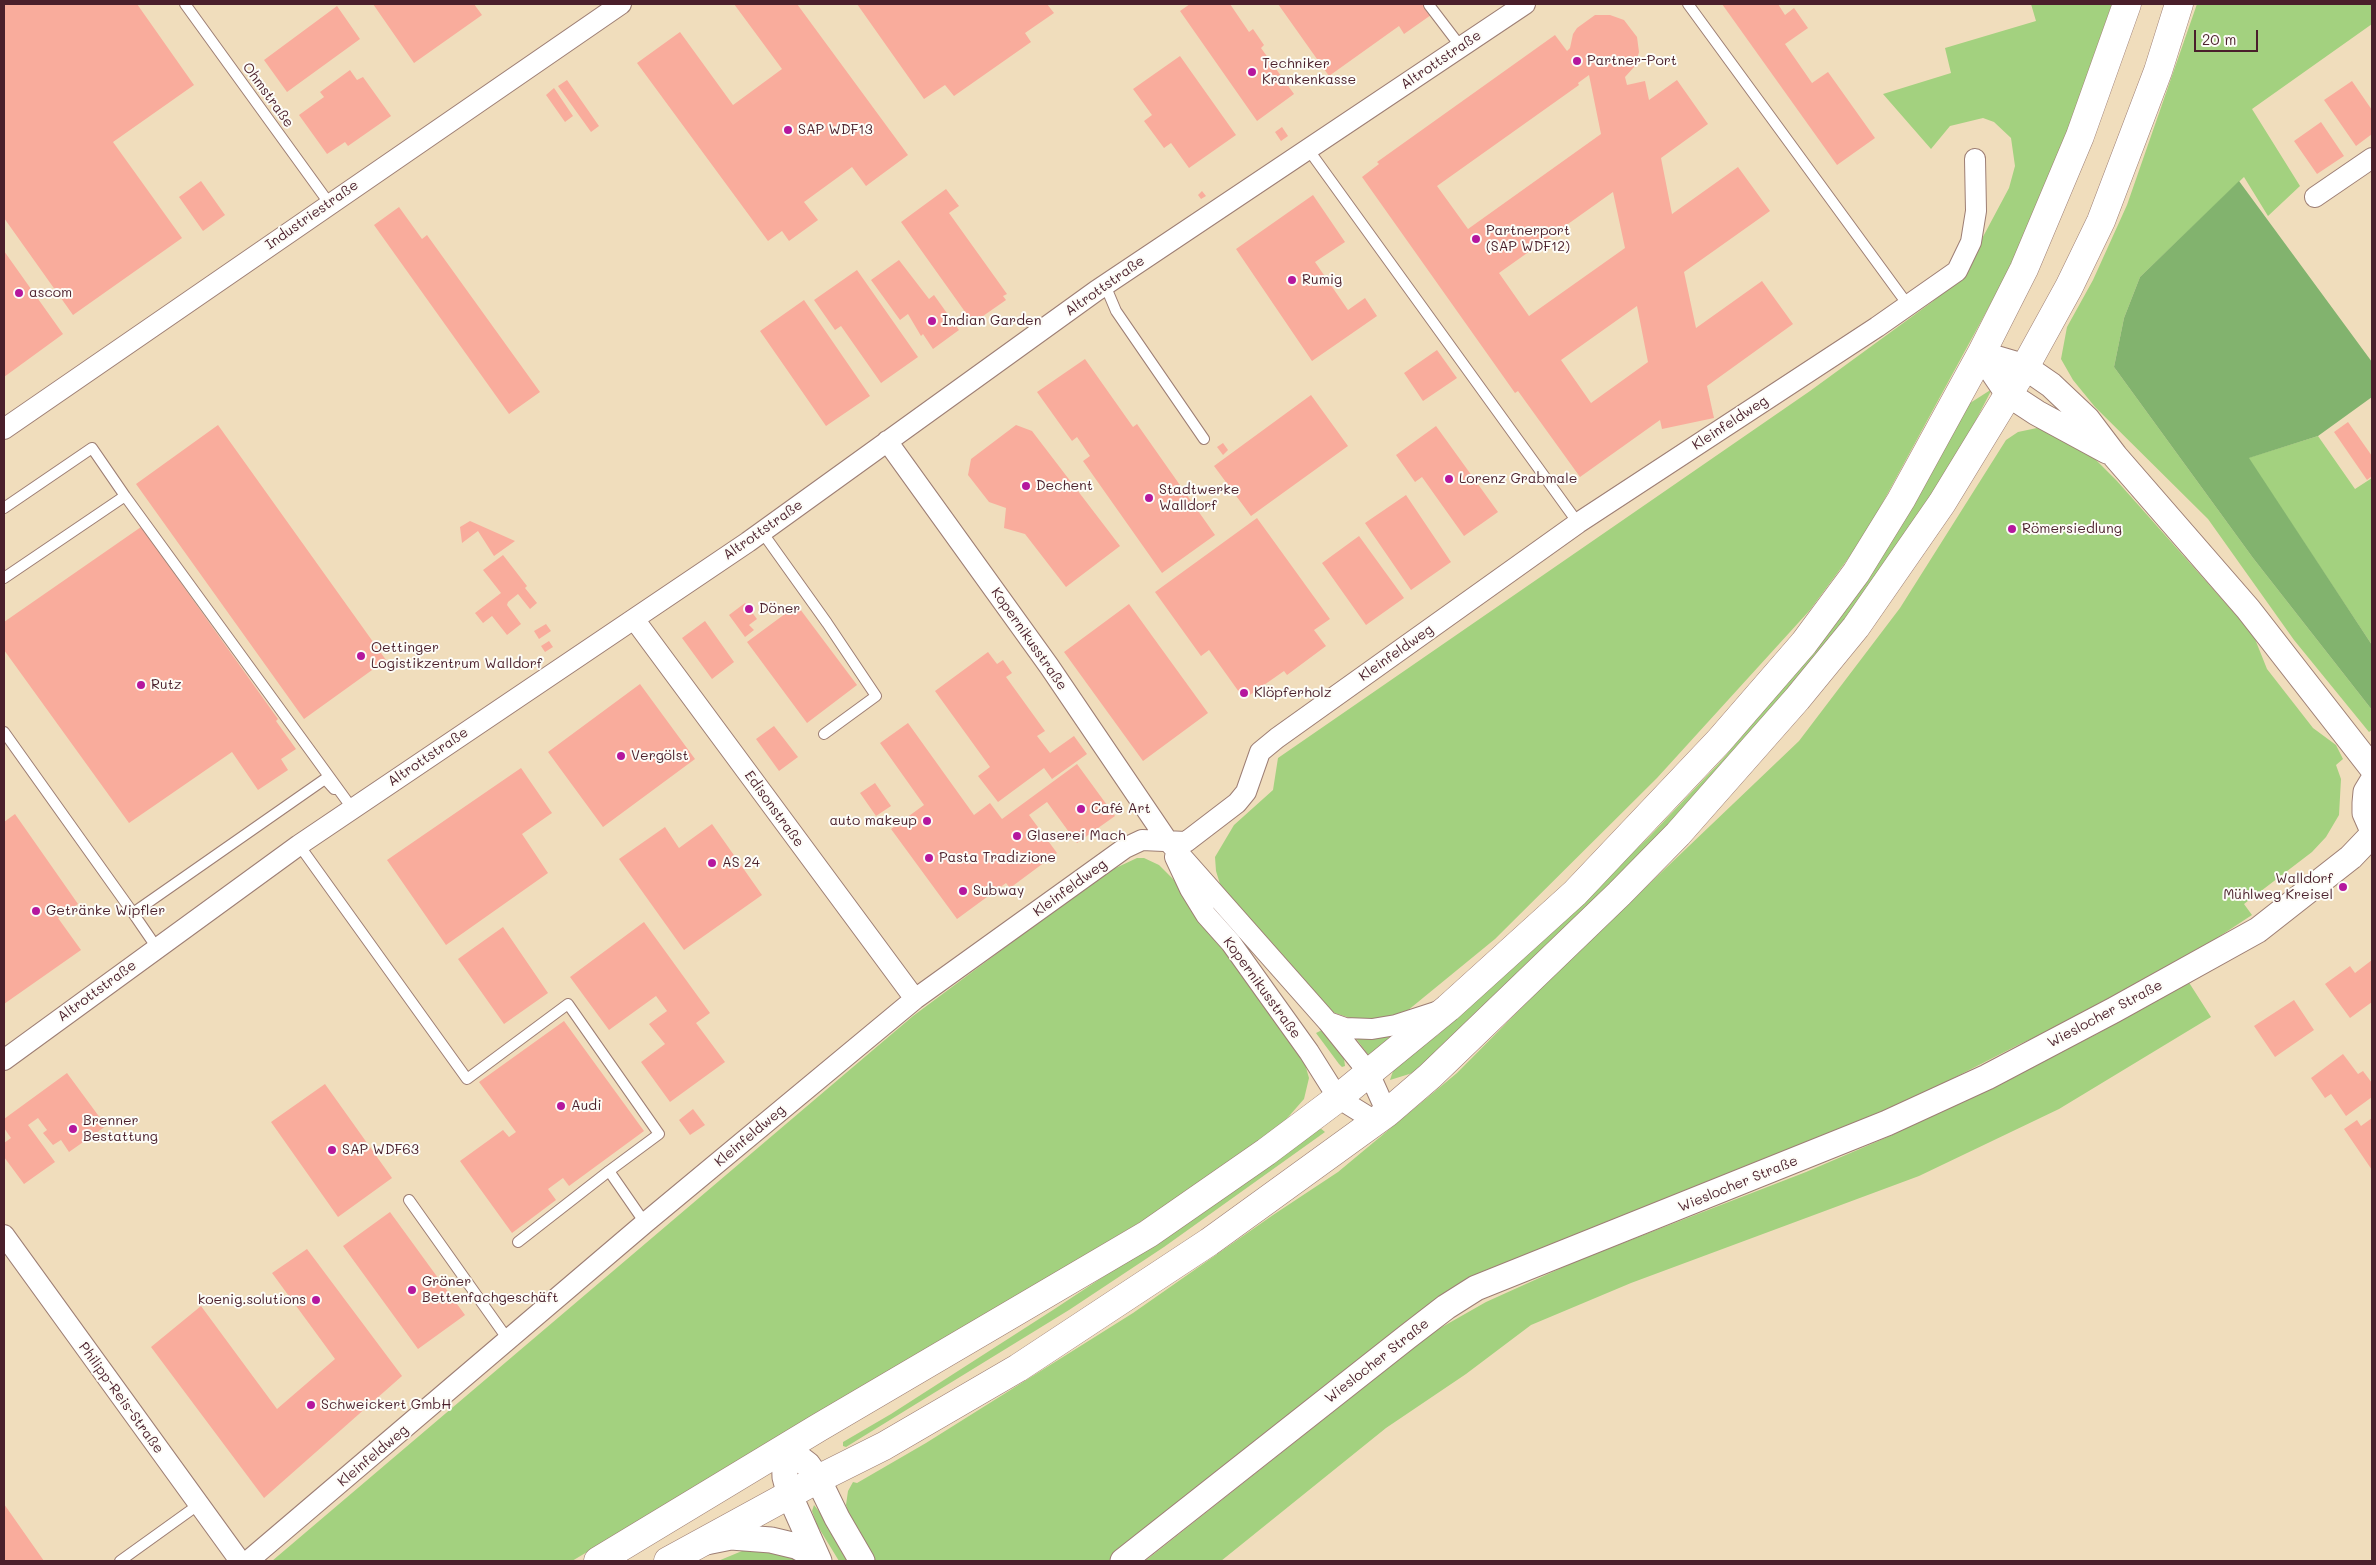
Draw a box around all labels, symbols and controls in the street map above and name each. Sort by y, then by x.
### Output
scale bar [2196,20,2260,52]
street label: Altrottstraße [1398,27,1484,93]
text: 20 m [2202,29,2236,49]
place label: Partner-Port [1587,53,1677,69]
marker: Partner-Port [1571,55,1583,67]
place label: Techniker Krankenkasse [1262,56,1356,88]
street label: Ohmstraße [239,59,297,131]
marker: Techniker Krankenkasse [1246,66,1258,78]
place label: SAP WDF13 [798,122,873,138]
marker: SAP WDF13 [782,124,794,136]
street label: Industriestraße [262,177,362,253]
place label: Partnerport (SAP WDF12) [1486,223,1570,256]
marker: Partnerport (SAP WDF12) [1470,233,1482,245]
street label: Altrottstraße [1062,252,1148,320]
place label: Rumig [1302,272,1342,288]
marker: Rumig [1286,274,1298,286]
place label: ascom [29,285,72,301]
marker: ascom [13,287,25,299]
place label: Indian Garden [942,313,1041,329]
marker: Indian Garden [926,315,938,327]
street label: Kleinfeldweg [1689,392,1771,454]
place label: Lorenz Grabmale [1459,471,1577,487]
marker: Lorenz Grabmale [1443,473,1455,485]
place label: Dechent [1036,478,1093,494]
marker: Dechent [1020,480,1032,492]
place label: Stadtwerke Walldorf [1159,482,1239,514]
marker: Stadtwerke Walldorf [1143,492,1155,504]
street label: Altrottstraße [720,496,806,564]
place label: Römersiedlung [2022,521,2122,537]
marker: Römersiedlung [2006,523,2018,535]
street label: Kopernikusstraße [987,584,1071,694]
place label: Döner [759,601,800,617]
marker: Döner [743,603,755,615]
street label: Kleinfeldweg [1356,621,1436,685]
place label: Oettinger Logistikzentrum Walldorf [371,640,542,672]
marker: Oettinger Logistikzentrum Walldorf [355,650,367,662]
place label: Rutz [151,677,182,693]
marker: Rutz [135,679,147,691]
place label: Klöpferholz [1254,685,1332,701]
marker: Klöpferholz [1238,687,1250,699]
street label: Altrottstraße [385,724,471,790]
place label: Vergölst [631,748,689,764]
marker: Vergölst [615,750,627,762]
street label: Edisonstraße [741,768,807,850]
place label: Café Art [1091,801,1151,817]
marker: Café Art [1075,803,1087,815]
place label: auto makeup [829,813,917,829]
marker: auto makeup [921,815,933,827]
place label: Glaserei Mach [1027,828,1126,844]
marker: Glaserei Mach [1011,830,1023,842]
place label: Pasta Tradizione [939,850,1056,866]
marker: Pasta Tradizione [923,852,935,864]
place label: AS 24 [722,855,760,871]
street label: Kleinfeldweg [1030,856,1110,920]
marker: AS 24 [706,857,718,869]
place label: Walldorf Mühlweg Kreisel [2223,871,2333,904]
marker: Walldorf Mühlweg Kreisel [2337,881,2349,893]
place label: Subway [973,883,1024,899]
marker: Subway [957,885,969,897]
place label: Getränke Wipfler [46,903,165,919]
marker: Getränke Wipfler [30,905,42,917]
street label: Kopernikusstraße [1220,934,1304,1042]
street label: Altrottstraße [54,957,140,1025]
street label: Wieslocher Straße [2045,977,2165,1051]
place label: Audi [571,1098,602,1114]
marker: Audi [555,1100,567,1112]
street label: Kleinfeldweg [711,1102,789,1170]
place label: Brenner Bestattung [83,1113,158,1146]
marker: Brenner Bestattung [67,1123,79,1135]
place label: SAP WDF63 [342,1142,419,1158]
marker: SAP WDF63 [326,1144,338,1156]
street label: Wieslocher Straße [1676,1152,1800,1216]
place label: Gröner Bettenfachgeschäft [422,1274,558,1306]
marker: Gröner Bettenfachgeschäft [406,1284,418,1296]
place label: koenig.solutions [198,1292,306,1308]
marker: koenig.solutions [310,1294,322,1306]
street label: Wieslocher Straße [1322,1315,1432,1407]
street label: Philipp-Reis-Straße [75,1339,167,1457]
place label: Schweickert GmbH [321,1397,451,1413]
marker: Schweickert GmbH [305,1399,317,1411]
street label: Kleinfeldweg [334,1422,412,1490]

